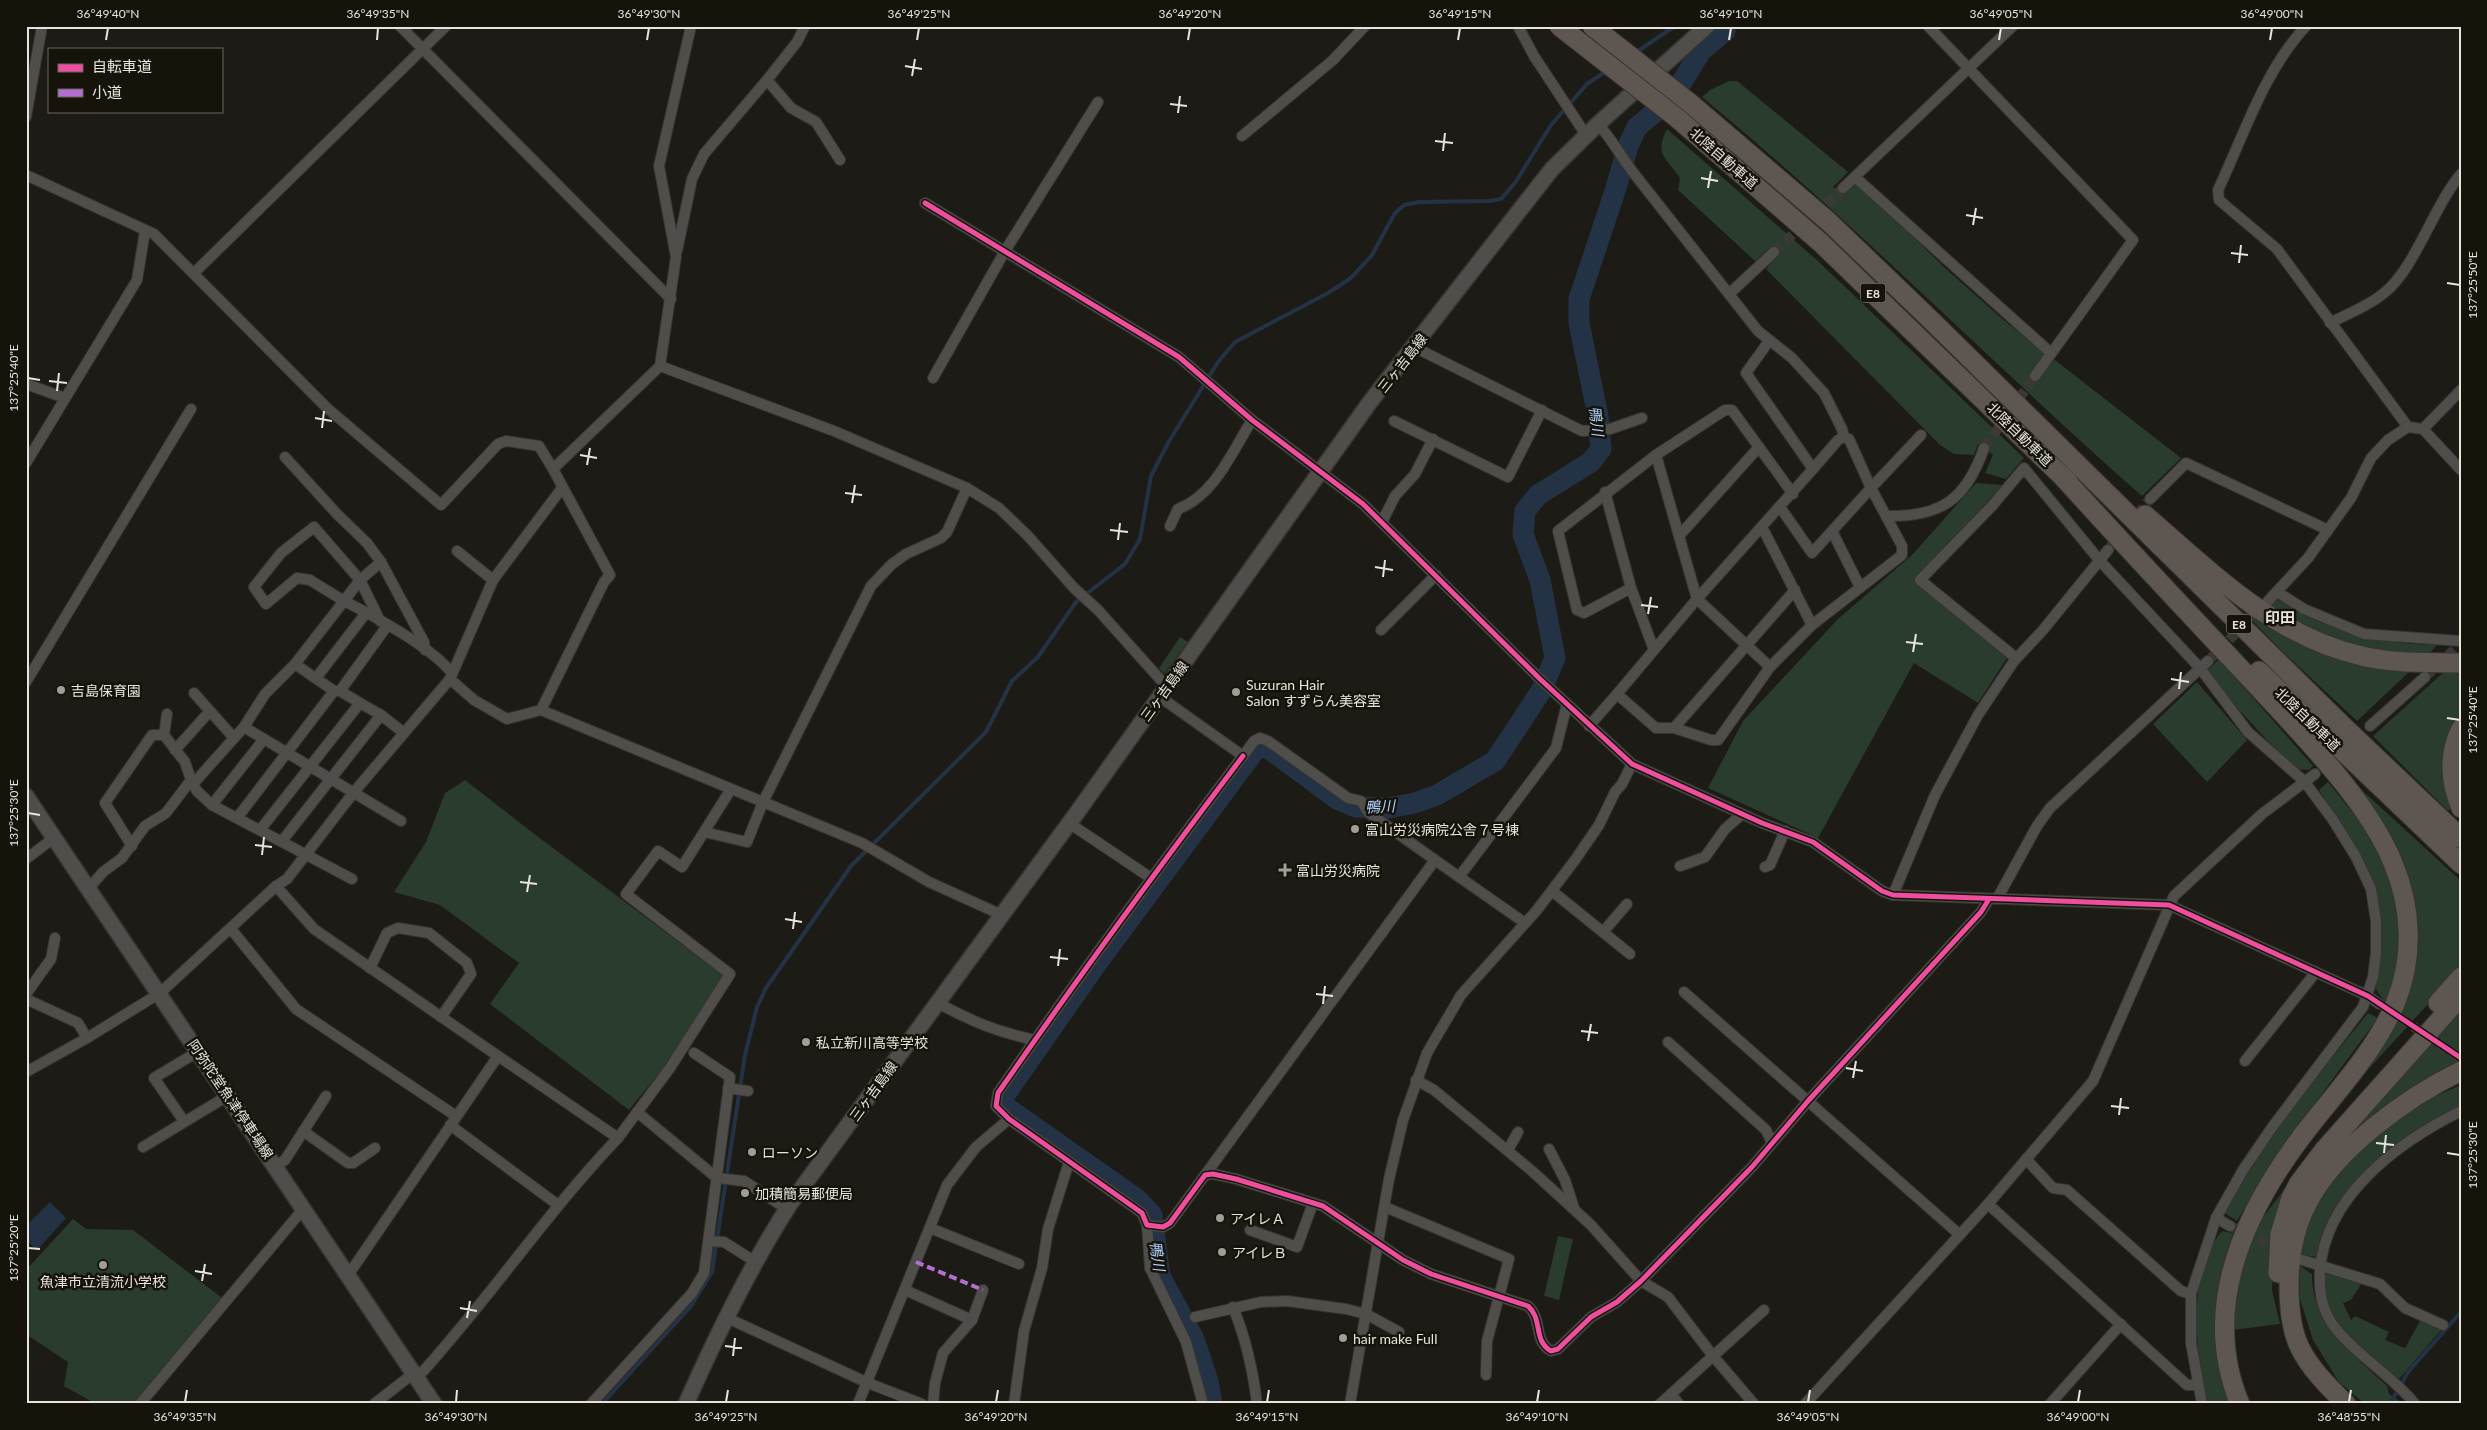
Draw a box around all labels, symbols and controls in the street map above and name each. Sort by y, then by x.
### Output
text: 36°49'40"N [77,6,139,21]
text: 36°49'35"N [347,6,409,21]
text: 36°49'30"N [618,6,680,21]
text: 36°49'25"N [888,6,950,21]
text: 36°49'20"N [1159,6,1221,21]
text: 36°49'15"N [1429,6,1491,21]
text: 36°49'10"N [1700,6,1762,21]
text: 36°49'05"N [1970,6,2032,21]
text: 36°49'00"N [2241,6,2303,21]
legend [48,48,222,112]
text: 自転車道 [92,57,152,75]
text: 小道 [92,83,122,101]
street label: 北陸自動車道 [1687,124,1761,192]
text: 137°25'50"E [2465,251,2480,319]
road number: E8 [1860,284,1886,302]
street label: 三ヶ吉島線 [1374,330,1430,396]
text: 137°25'40"E [6,344,21,412]
street label: 北陸自動車道 [1984,399,2056,469]
water label: 鴨川 [1586,405,1608,439]
district label: 印田 [2265,608,2295,626]
road number: E8 [2226,614,2252,634]
street label: 三ヶ吉島線 [1137,658,1191,724]
place label: Suzuran Hair Salon すずらん美容室 [1246,676,1381,709]
place label: 吉島保育園 [71,682,141,699]
marker: 吉島保育園 [55,684,67,696]
street label: 北陸自動車道 [2272,684,2344,754]
marker: Suzuran Hair Salon すずらん美容室 [1230,686,1242,698]
text: 137°25'40"E [2465,686,2480,754]
text: 137°25'30"E [6,779,21,847]
water label: 鴨川 [1365,796,1397,816]
place label: 富山労災病院公舎７号棟 [1365,821,1519,838]
marker: 富山労災病院公舎７号棟 [1349,823,1361,835]
place label: 富山労災病院 [1296,862,1380,879]
marker: 富山労災病院 [1278,863,1292,877]
place label: 私立新川高等学校 [816,1034,928,1051]
street label: 阿弥陀堂魚津停車場線 [185,1036,277,1162]
marker: 私立新川高等学校 [800,1036,812,1048]
street label: 三ヶ吉島線 [846,1058,900,1124]
text: 137°25'30"E [2465,1121,2480,1189]
place label: ローソン [762,1144,818,1161]
marker: ローソン [746,1146,758,1158]
place label: 加積簡易郵便局 [755,1185,853,1202]
marker: 加積簡易郵便局 [739,1187,751,1199]
place label: アイレＡ [1230,1210,1285,1227]
marker: アイレＡ [1214,1212,1226,1224]
text: 137°25'20"E [6,1214,21,1282]
water label: 鴨川 [1147,1240,1169,1274]
place label: アイレＢ [1232,1244,1287,1261]
marker: アイレＢ [1216,1246,1228,1258]
marker: 魚津市立清流小学校 [97,1259,109,1271]
place label: 魚津市立清流小学校 [40,1273,166,1290]
place label: hair make Full [1353,1330,1437,1347]
marker: hair make Full [1337,1332,1349,1344]
text: 36°49'35"N [154,1409,216,1424]
text: 36°49'30"N [425,1409,487,1424]
text: 36°49'25"N [695,1409,757,1424]
text: 36°49'20"N [965,1409,1027,1424]
text: 36°49'15"N [1236,1409,1298,1424]
text: 36°49'10"N [1506,1409,1568,1424]
text: 36°49'05"N [1777,1409,1839,1424]
text: 36°49'00"N [2047,1409,2109,1424]
text: 36°48'55"N [2318,1409,2380,1424]

